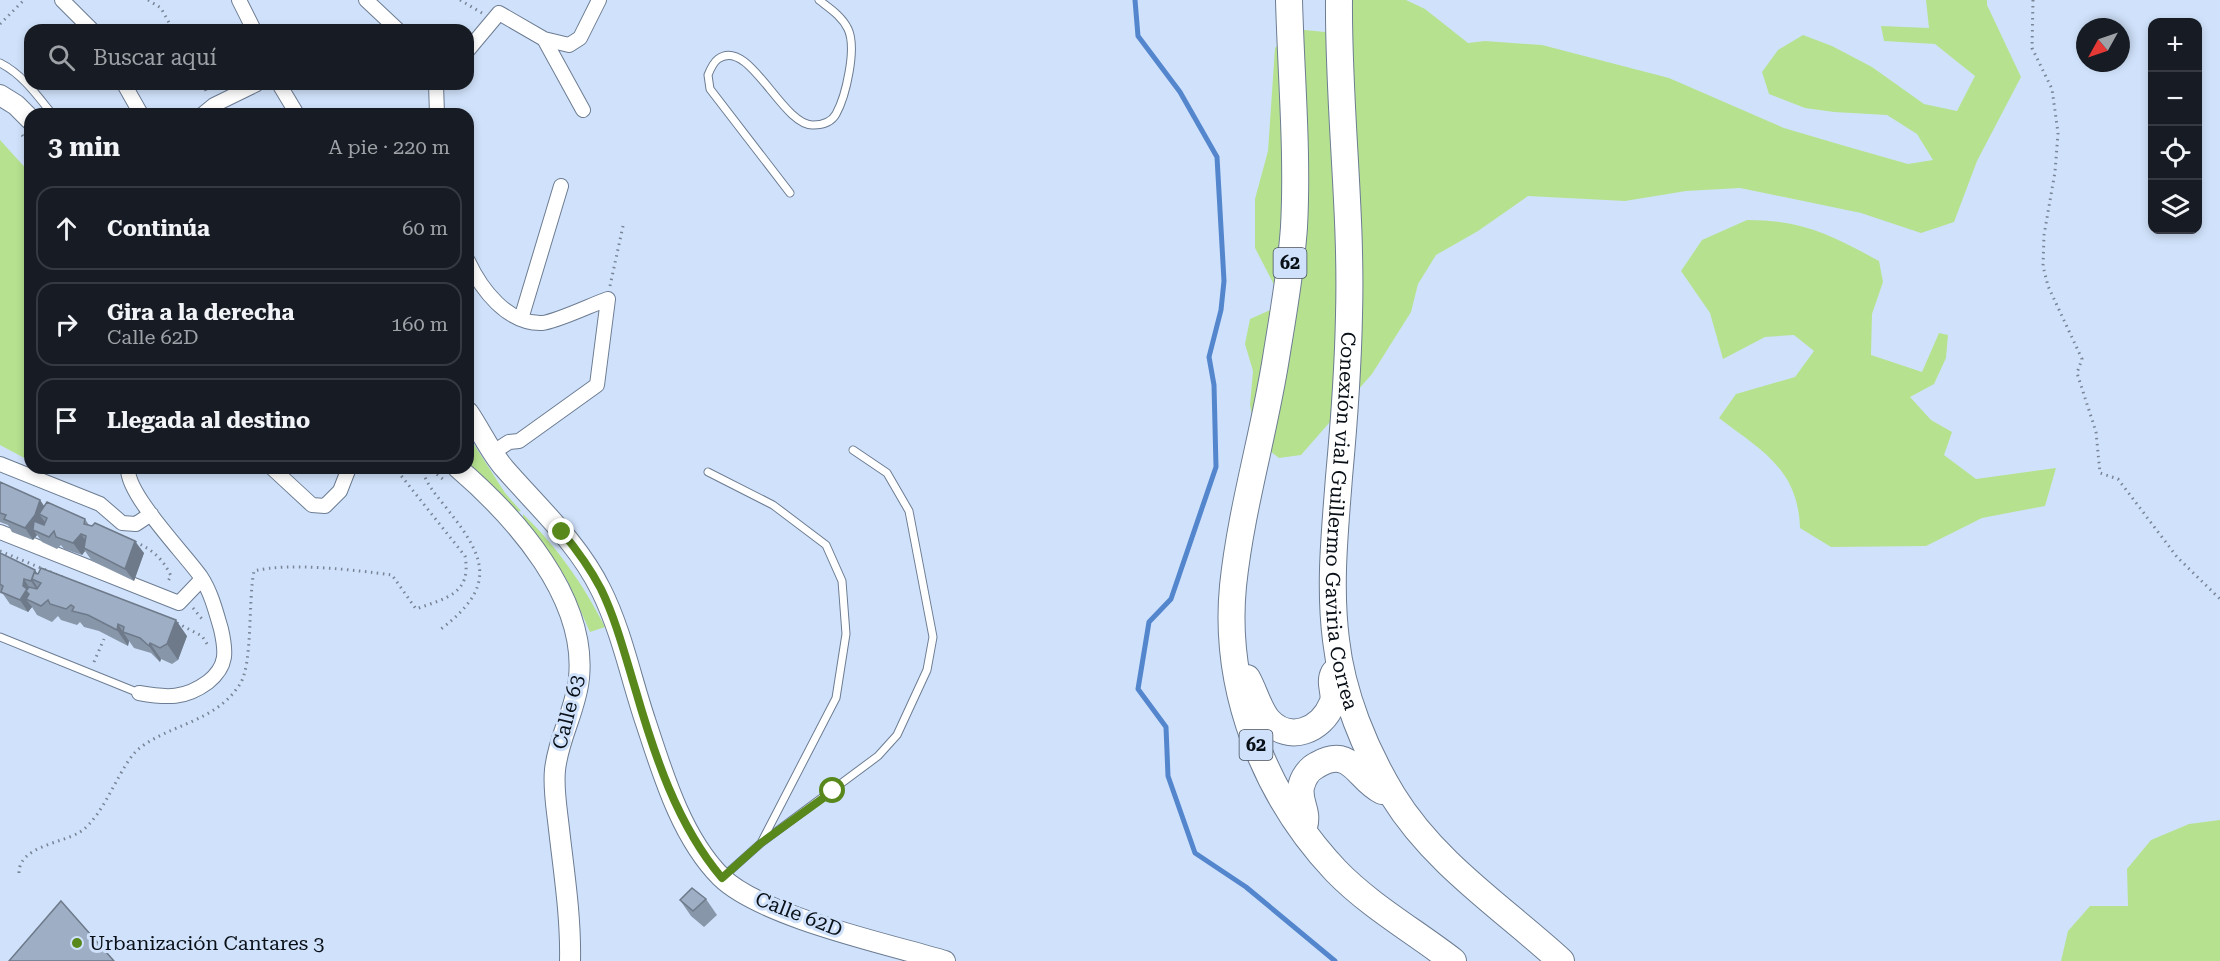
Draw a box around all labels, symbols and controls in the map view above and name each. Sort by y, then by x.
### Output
north arrow [2076,18,2130,72]
map controls [2148,18,2202,234]
button: + [2148,18,2202,72]
search box [24,24,474,90]
icon: search [45,41,78,74]
text: Buscar aquí [93,45,217,70]
button: − [2148,72,2202,126]
button: locate [2148,126,2202,180]
text: 3 min [48,132,120,162]
text: A pie · 220 m [328,135,450,159]
button: layers [2148,180,2202,234]
icon: ahead [50,212,83,245]
text: Continúa [107,216,210,241]
text: 60 m [402,216,448,240]
road number: 62 [1274,248,1306,278]
text: Gira a la derecha [107,300,294,325]
icon: right [50,308,83,341]
text: 160 m [391,312,448,336]
text: Calle 62D [107,325,198,349]
street label: Conexión vial Guillermo Gaviria Correa [1321,331,1363,713]
icon: arrive [50,404,83,437]
text: Llegada al destino [107,408,310,433]
route end [548,518,574,544]
street label: Calle 63 [547,672,589,752]
road number: 62 [1240,730,1272,760]
route start [819,777,845,803]
street label: Calle 62D [752,886,846,942]
place label: Urbanización Cantares 3 [89,931,325,955]
marker: Urbanización Cantares 3 [70,936,84,950]

